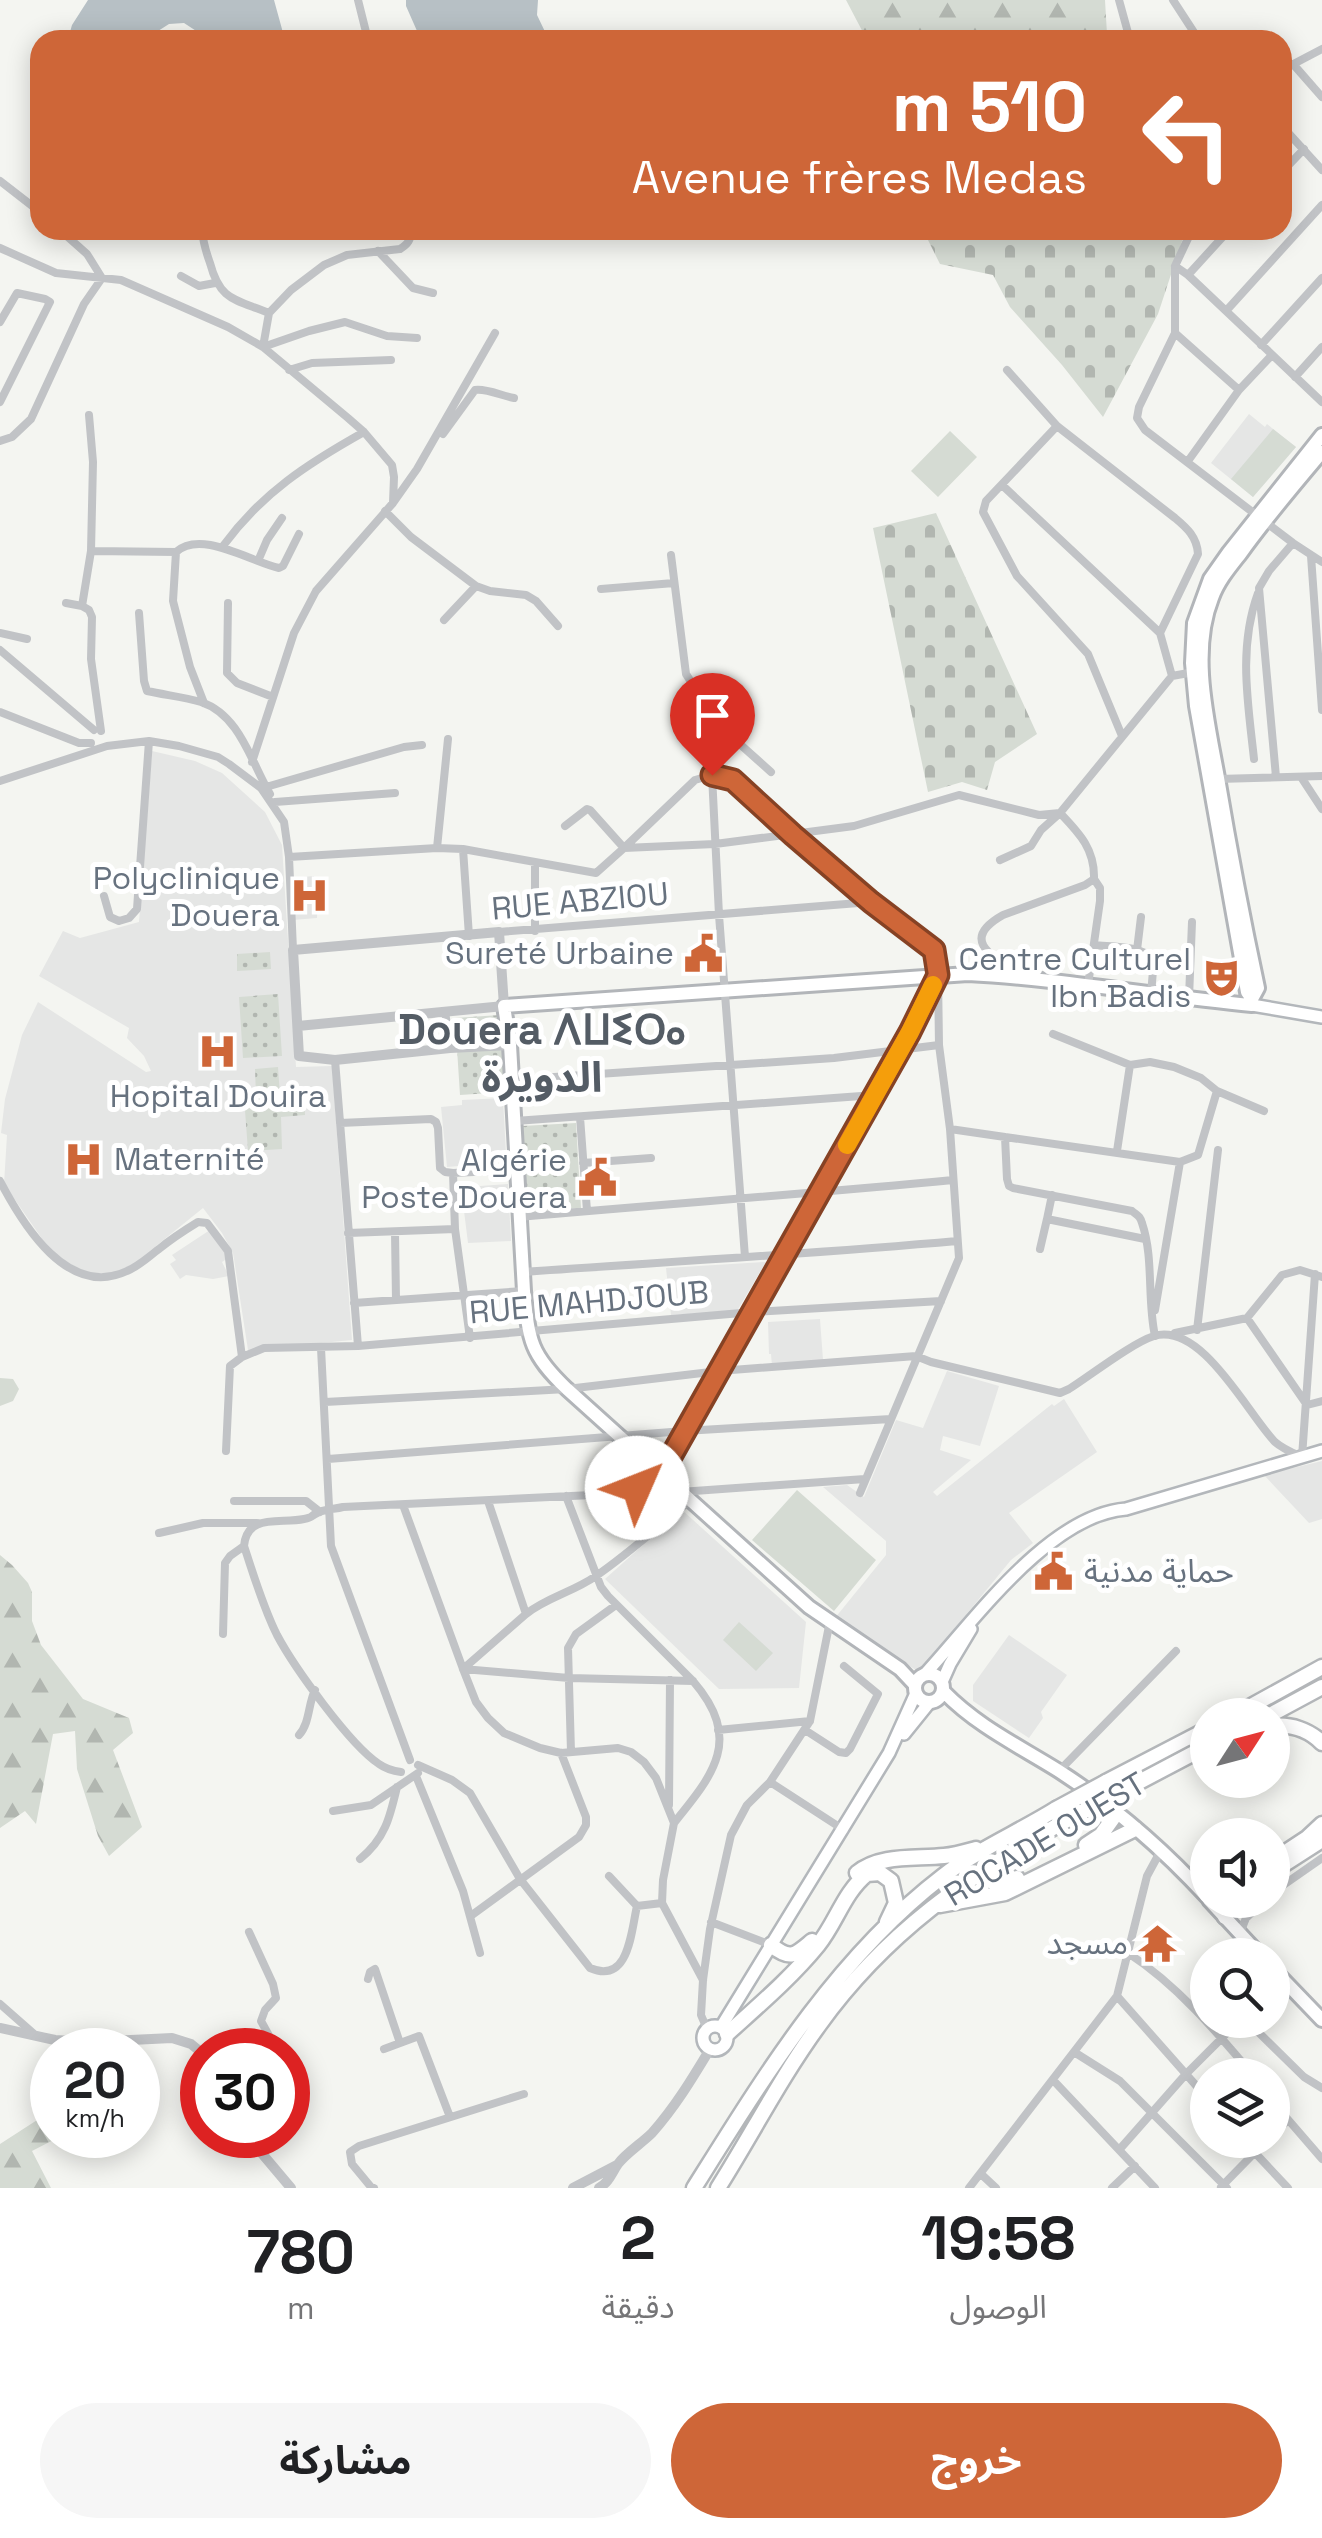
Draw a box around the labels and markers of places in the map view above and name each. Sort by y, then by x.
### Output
pin [670,673,755,776]
place label: Polyclinique Douera [93,858,280,935]
hospital icon: Polyclinique Douera [289,875,331,917]
public building icon: Sureté Urbaine [683,932,725,974]
place label: Sureté Urbaine [445,933,674,973]
place label: Centre Culturel Ibn Badis [958,939,1191,1016]
theatre icon: Centre Culturel Ibn Badis [1200,956,1242,998]
hospital icon: Hopital Douira [197,1030,239,1072]
place label: Hopital Douira [110,1076,326,1116]
hospital icon: Maternité [63,1138,105,1180]
place label: Maternité [114,1139,265,1179]
place label: Algérie Poste Douera [361,1140,567,1217]
public building icon: Algérie Poste Douera [576,1157,618,1199]
public building icon: حماية مدنية [1033,1550,1075,1592]
place label: حماية مدنية [1084,1551,1234,1591]
temple icon: مسجد [1137,1922,1179,1964]
place label: مسجد [1047,1923,1128,1963]

